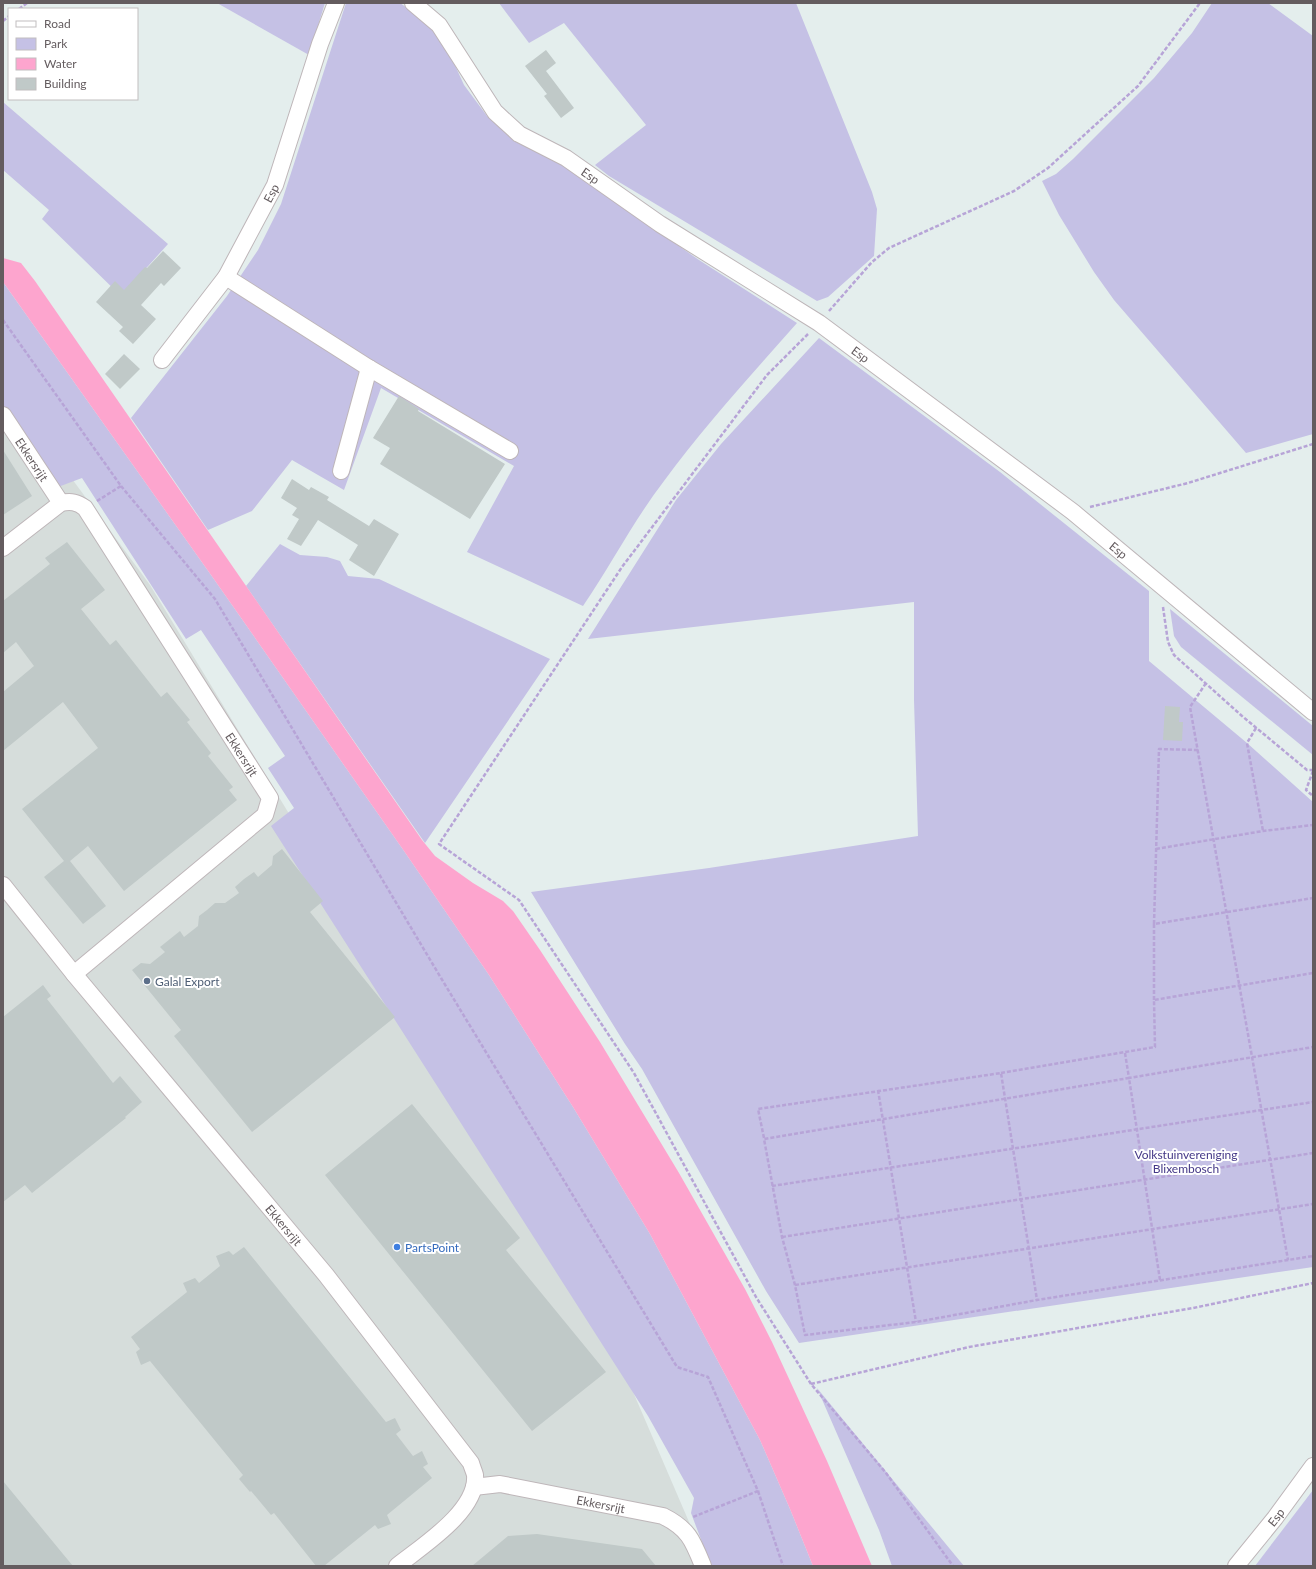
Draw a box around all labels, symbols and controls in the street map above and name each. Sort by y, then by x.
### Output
legend [8,8,138,100]
text: Road [44,16,71,31]
text: Park [44,36,68,51]
text: Water [44,56,77,71]
text: Building [44,76,87,91]
street label: Esp [579,164,603,187]
street label: Esp [260,181,282,205]
street label: Esp [849,342,873,366]
street label: Ekkersrijt [12,435,52,484]
street label: Esp [1107,538,1131,562]
street label: Ekkersrijt [223,730,262,780]
place label: Galal Export [155,974,220,989]
marker: Galal Export [142,976,152,986]
park label: Volkstuinvereniging Blixembosch [1134,1147,1238,1176]
street label: Ekkersrijt [262,1201,306,1249]
place label: PartsPoint [405,1240,460,1255]
marker: PartsPoint [392,1242,402,1252]
street label: Ekkersrijt [575,1492,627,1516]
street label: Esp [1264,1505,1287,1529]

